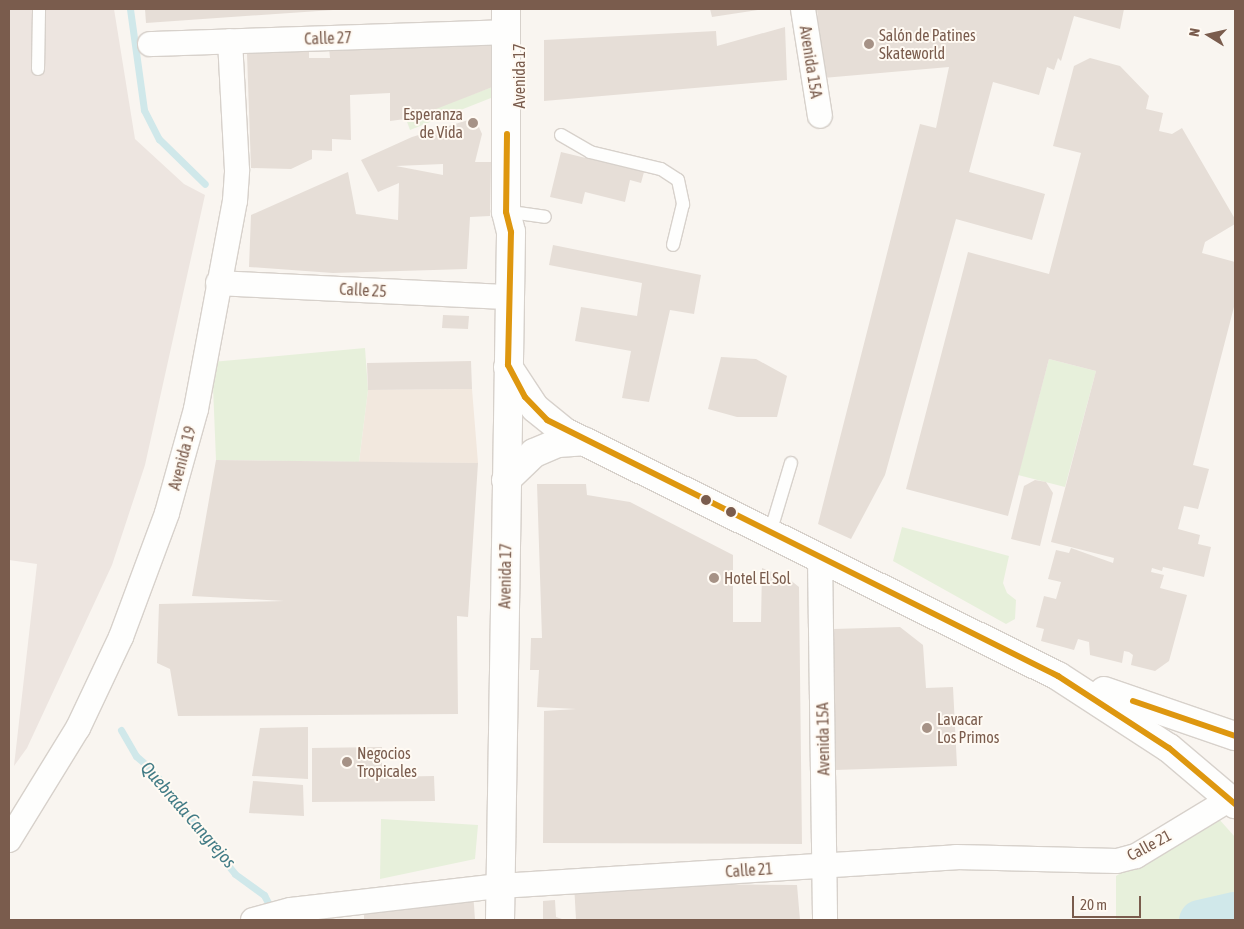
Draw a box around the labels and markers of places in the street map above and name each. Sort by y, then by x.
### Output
place label: Salón de Patines Skateworld [879,25,976,63]
marker: Salón de Patines Skateworld [863,38,875,50]
place label: Esperanza de Vida [403,104,463,142]
marker: Esperanza de Vida [467,117,479,129]
unlabelled marker [701,495,711,505]
unlabelled marker [726,507,736,517]
place label: Hotel El Sol [724,568,791,588]
marker: Hotel El Sol [708,572,720,584]
place label: Lavacar Los Primos [937,709,999,747]
marker: Lavacar Los Primos [921,722,933,734]
place label: Negocios Tropicales [357,743,417,781]
marker: Negocios Tropicales [341,756,353,768]

